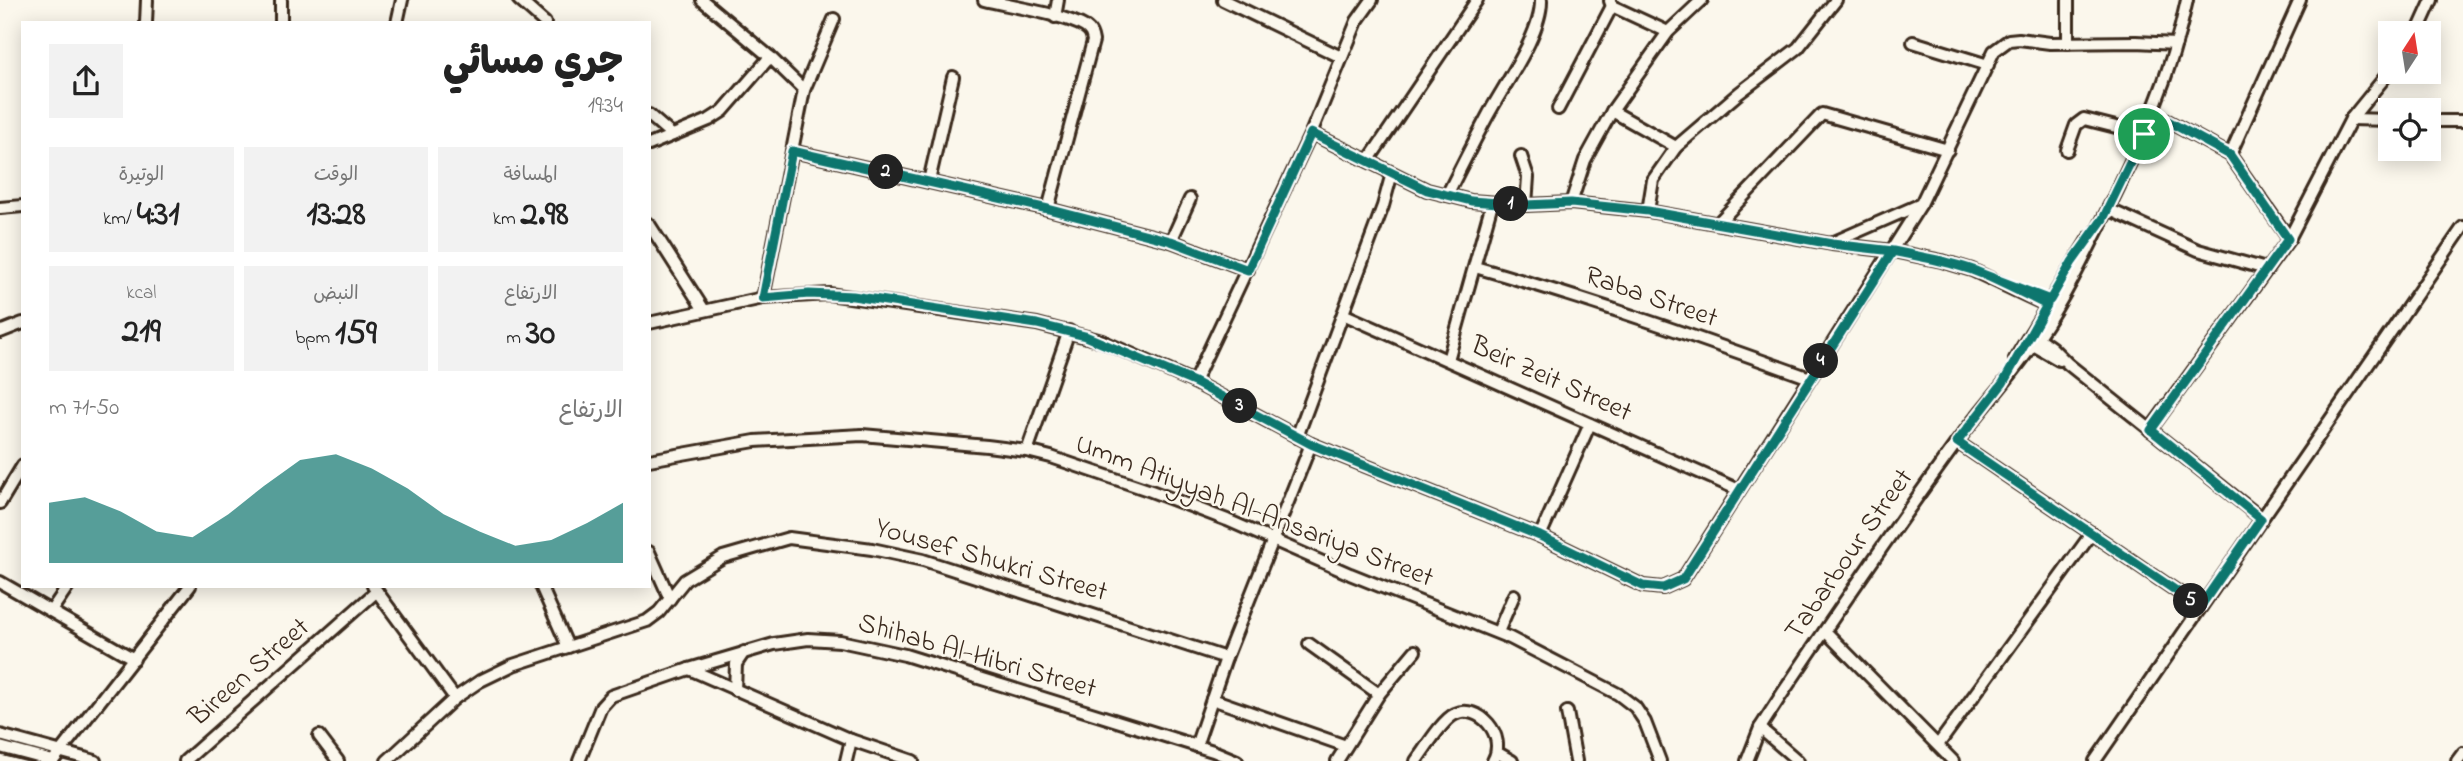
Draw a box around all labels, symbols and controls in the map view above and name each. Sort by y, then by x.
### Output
north arrow [2378,21,2441,84]
map controls [2378,21,2441,161]
text: جري مسائي [443,36,623,92]
button: share [49,44,123,118]
text: 19:34 [588,90,623,123]
button: locate [2378,98,2441,161]
pin [2114,104,2174,164]
icon: arrive [2125,115,2163,153]
pin: 2 [868,154,903,190]
text: 2 [881,158,890,185]
text: الوتيرة [118,162,164,189]
text: الوقت [314,162,358,189]
text: المسافة [504,162,558,189]
pin: 1 [1494,186,1528,222]
text: 4:31 [137,190,180,241]
text: 13:28 [306,190,366,241]
text: 2.98 [520,190,569,241]
text: 1 [1507,190,1514,217]
text: /km [103,206,137,233]
text: km [493,206,520,233]
street label: Raba Street [1579,256,1723,340]
text: kcal [126,280,156,307]
text: النبض [313,281,359,308]
text: الارتفاع [504,281,557,308]
text: 219 [122,307,161,358]
text: 159 [335,309,377,360]
text: 30 [526,309,555,360]
text: bpm [295,325,335,352]
text: m [506,325,526,352]
street label: Beir Zeit Street [1463,326,1638,434]
pin: 4 [1804,344,1839,378]
text: 4 [1817,347,1824,374]
pin: 3 [1222,388,1258,424]
text: 50–71 m [49,392,119,425]
text: 3 [1236,392,1243,419]
text: الارتفاع [559,395,623,428]
street label: Umm Atiyyah Al-Ansariya Street [1069,425,1439,599]
street label: Tabarbour Street [1775,461,1925,649]
street label: Yousef Shukri Street [870,508,1112,614]
pin: 5 [2174,584,2208,618]
text: 5 [2185,587,2196,614]
street label: Shihab Al-Hibri Street [853,603,1101,711]
street label: Bireen Street [180,609,320,738]

